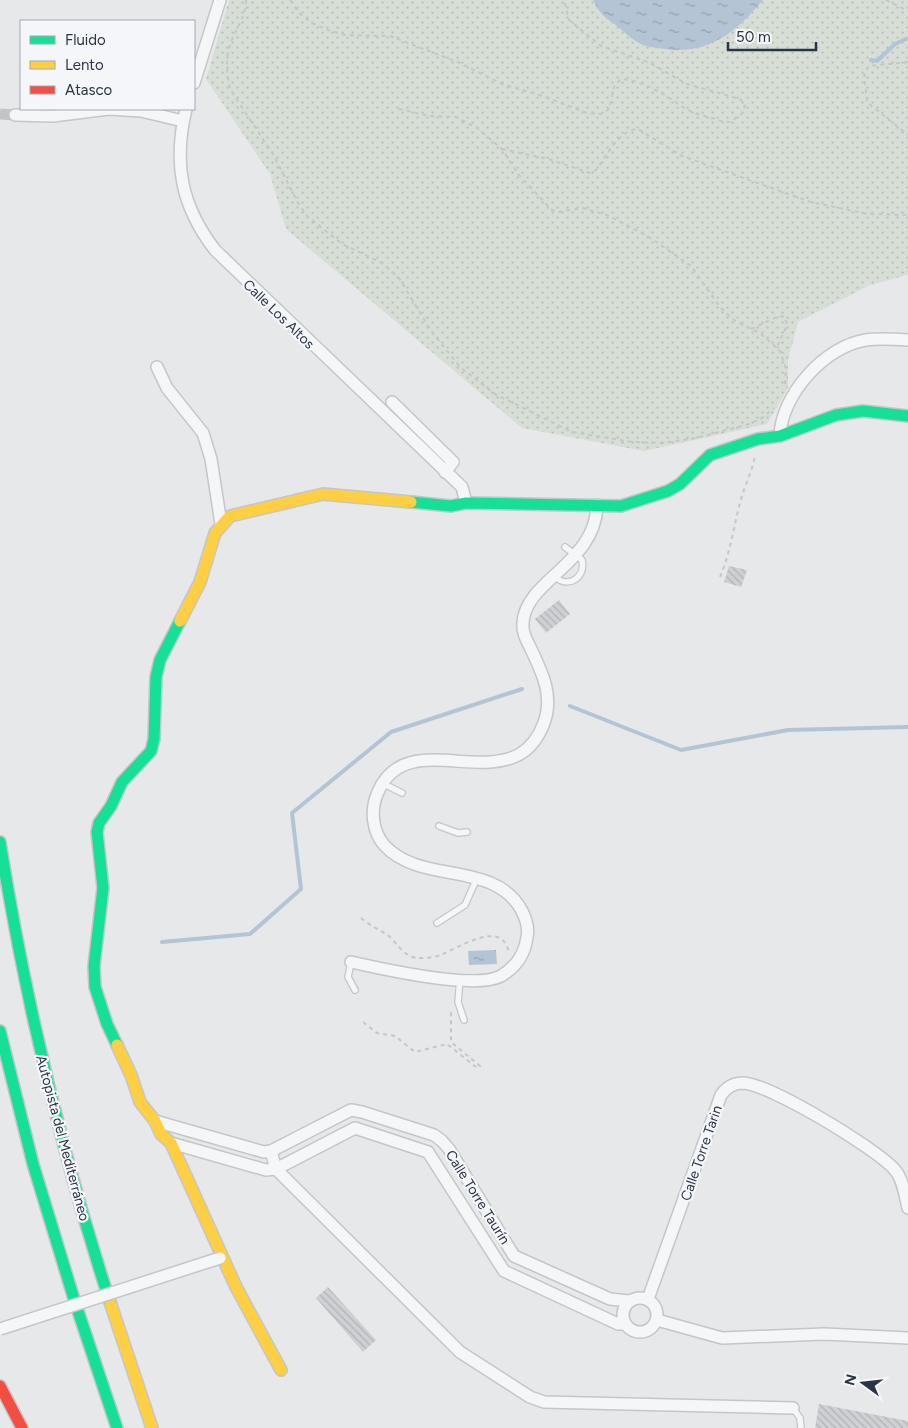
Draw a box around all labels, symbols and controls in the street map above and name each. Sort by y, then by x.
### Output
legend [20,20,195,110]
scale bar [728,20,816,52]
text: 50 m [736,28,771,46]
text: Fluido [65,31,106,49]
text: Lento [65,56,104,74]
text: Atasco [65,81,113,99]
street label: Calle Los Altos [240,276,318,353]
street label: Autopista del Mediterráneo [32,1053,93,1223]
street label: Calle Torre Tarin [677,1103,726,1203]
street label: Calle Torre Taurín [442,1147,513,1248]
north arrow [838,1358,888,1408]
text: N [841,1372,861,1387]

